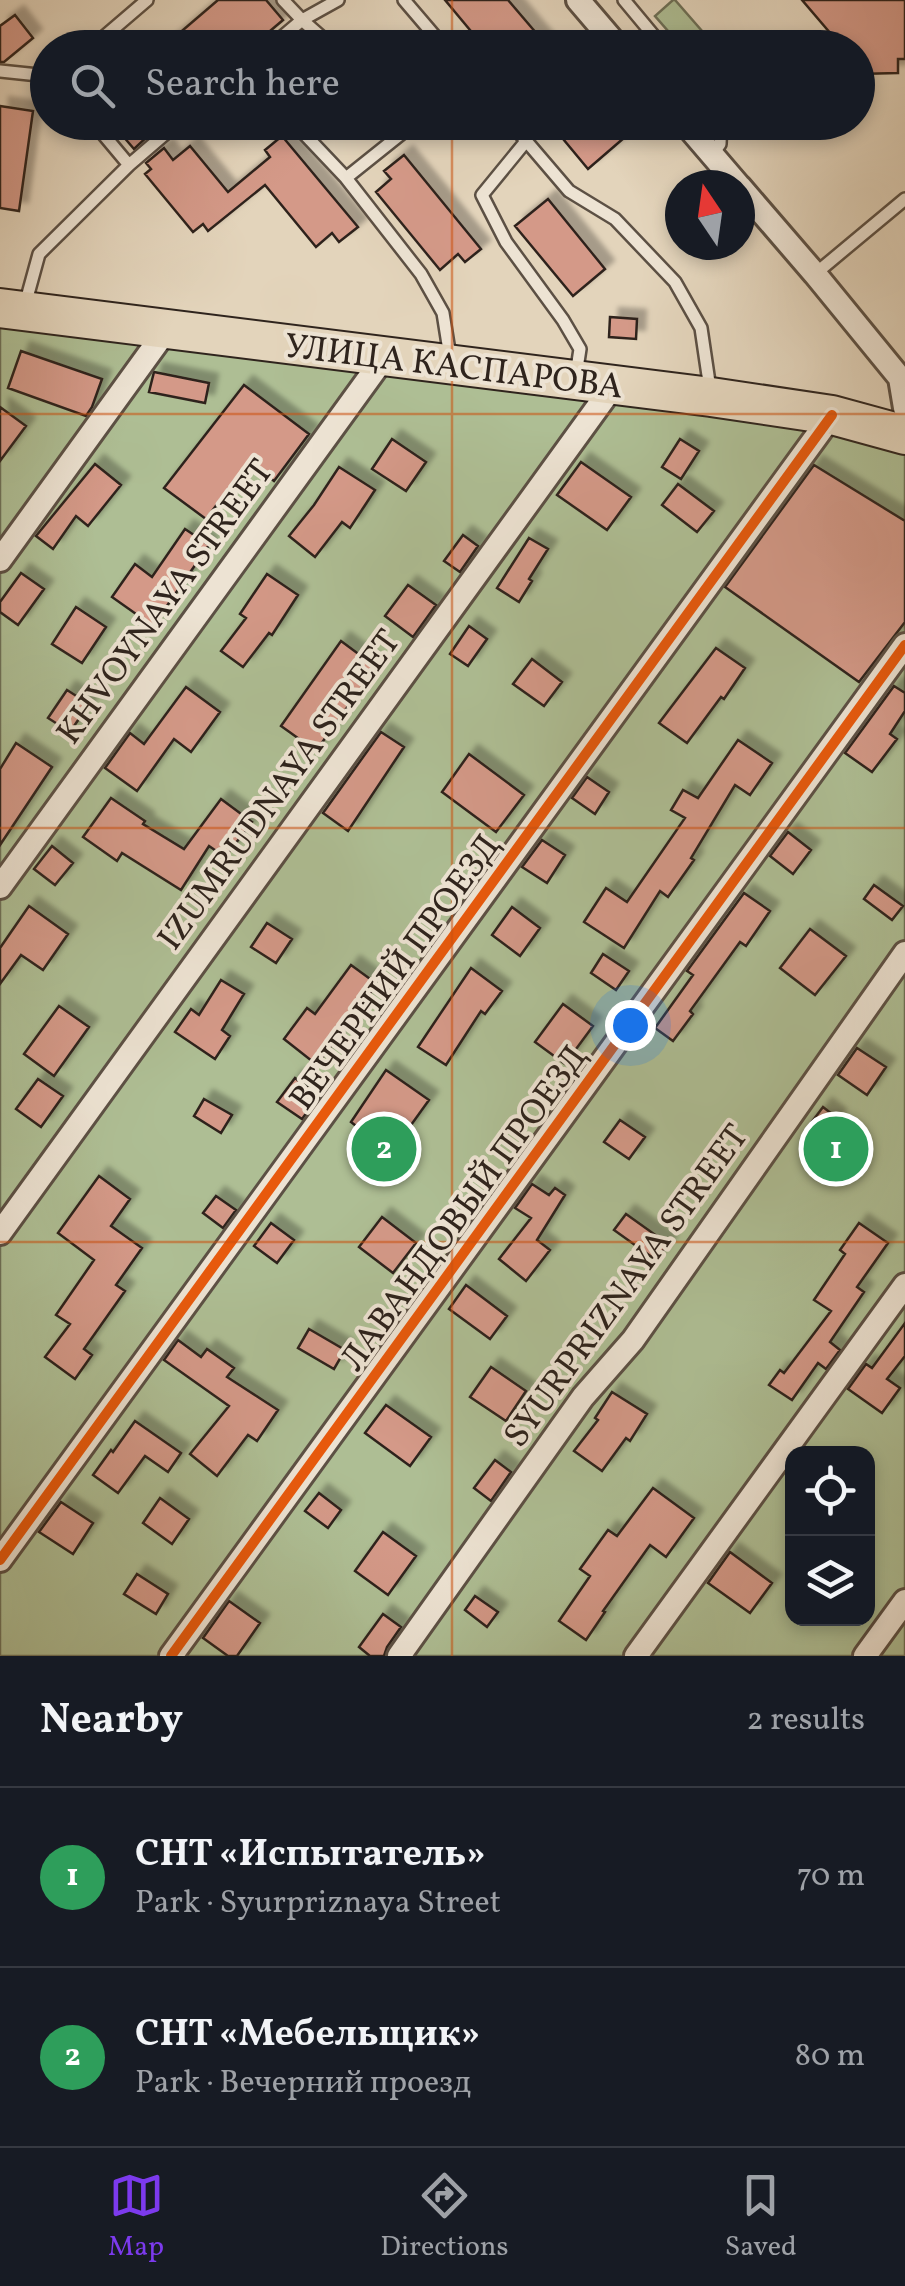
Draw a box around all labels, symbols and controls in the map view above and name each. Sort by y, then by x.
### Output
search box [30,30,875,140]
icon: search [65,58,120,113]
text: Search here [145,59,340,112]
north arrow [665,170,755,260]
street label: УЛИЦА КАСПАРОВА [282,323,626,413]
street label: KHVOYNAYA STREET [47,450,286,755]
street label: IZUMRUDNAYA STREET [148,621,413,961]
street label: ВЕЧЕРНИЙ ПРОЕЗД [280,824,513,1121]
your location [605,1000,656,1051]
street label: ЛАВАНДОВЫЙ ПРОЕЗД [331,1036,600,1382]
pin: 2 [352,1112,416,1186]
pin: 1 [804,1112,868,1186]
street label: SYURPRIZNAYA STREET [494,1115,761,1458]
map controls [785,1446,875,1626]
button: locate [785,1446,875,1536]
button: layers [785,1536,875,1626]
text: Nearby [40,1692,183,1751]
text: 2 results [747,1699,865,1743]
text: СНТ «Испытатель» [135,1829,486,1882]
text: 1 [66,1855,79,1899]
text: 70 m [797,1855,865,1899]
text: Park · Syurpriznaya Street [135,1882,501,1926]
text: СНТ «Мебельщик» [135,2009,480,2062]
text: 2 [64,2035,81,2079]
text: 80 m [795,2035,865,2079]
text: Park · Вечерний проезд [135,2062,471,2106]
tab: Map [108,2168,164,2267]
tab: Directions [380,2168,509,2267]
tab: Saved [725,2168,797,2267]

